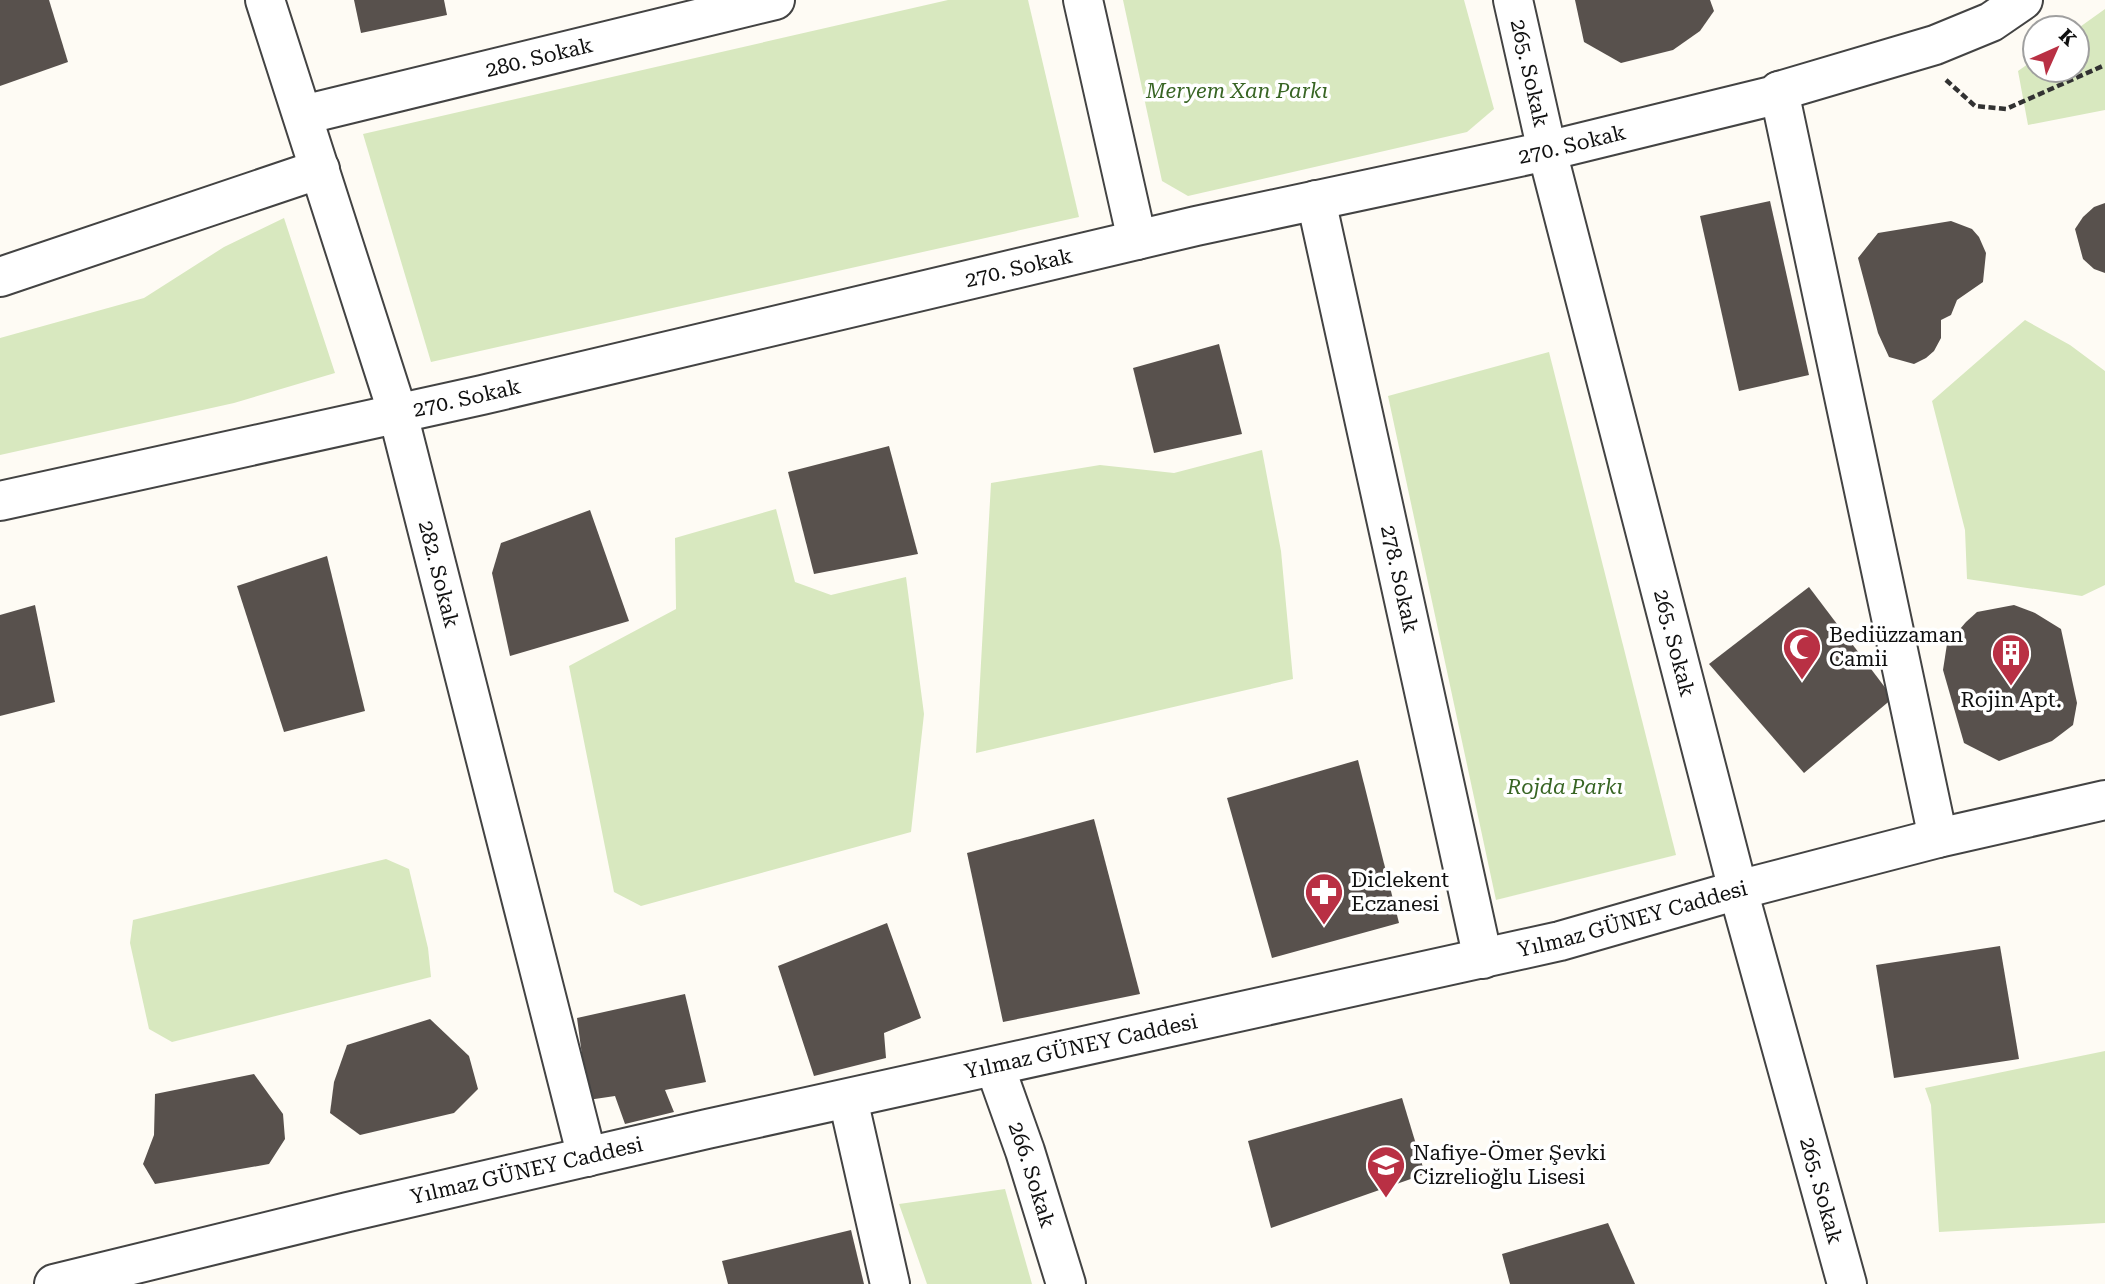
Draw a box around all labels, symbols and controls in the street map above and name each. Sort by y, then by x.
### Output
north arrow [2021,14,2091,84]
street label: 265. Sokak [1506,17,1553,129]
text: K [2054,24,2081,51]
street label: 280. Sokak [483,33,595,82]
park label: Meryem Xan Parkı [1145,79,1328,103]
street label: 270. Sokak [1516,120,1628,169]
street label: 270. Sokak [963,244,1075,292]
street label: 270. Sokak [411,374,523,422]
street label: 282. Sokak [414,518,464,630]
street label: 278. Sokak [1376,523,1423,635]
street label: 265. Sokak [1649,587,1700,699]
place label: Bediüzzaman Camii [1829,623,1964,671]
mosque icon: Bediüzzaman Camii [1781,626,1823,681]
building icon: Rojin Apt. [1990,632,2032,687]
place label: Rojin Apt. [1961,688,2061,712]
park label: Rojda Parkı [1506,775,1623,799]
place label: Diclekent Eczanesi [1351,868,1449,916]
pharmacy icon: Diclekent Eczanesi [1303,871,1345,926]
street label: Yılmaz GÜNEY Caddesi [1515,876,1750,962]
street label: Yılmaz GÜNEY Caddesi [962,1009,1200,1084]
street label: 266. Sokak [1004,1119,1060,1231]
street label: Yılmaz GÜNEY Caddesi [408,1132,645,1209]
street label: 265. Sokak [1795,1135,1847,1247]
place label: Nafiye-Ömer Şevki Cizrelioğlu Lisesi [1413,1140,1606,1189]
school or university icon: Nafiye-Ömer Şevki Cizrelioğlu Lisesi [1365,1144,1407,1199]

